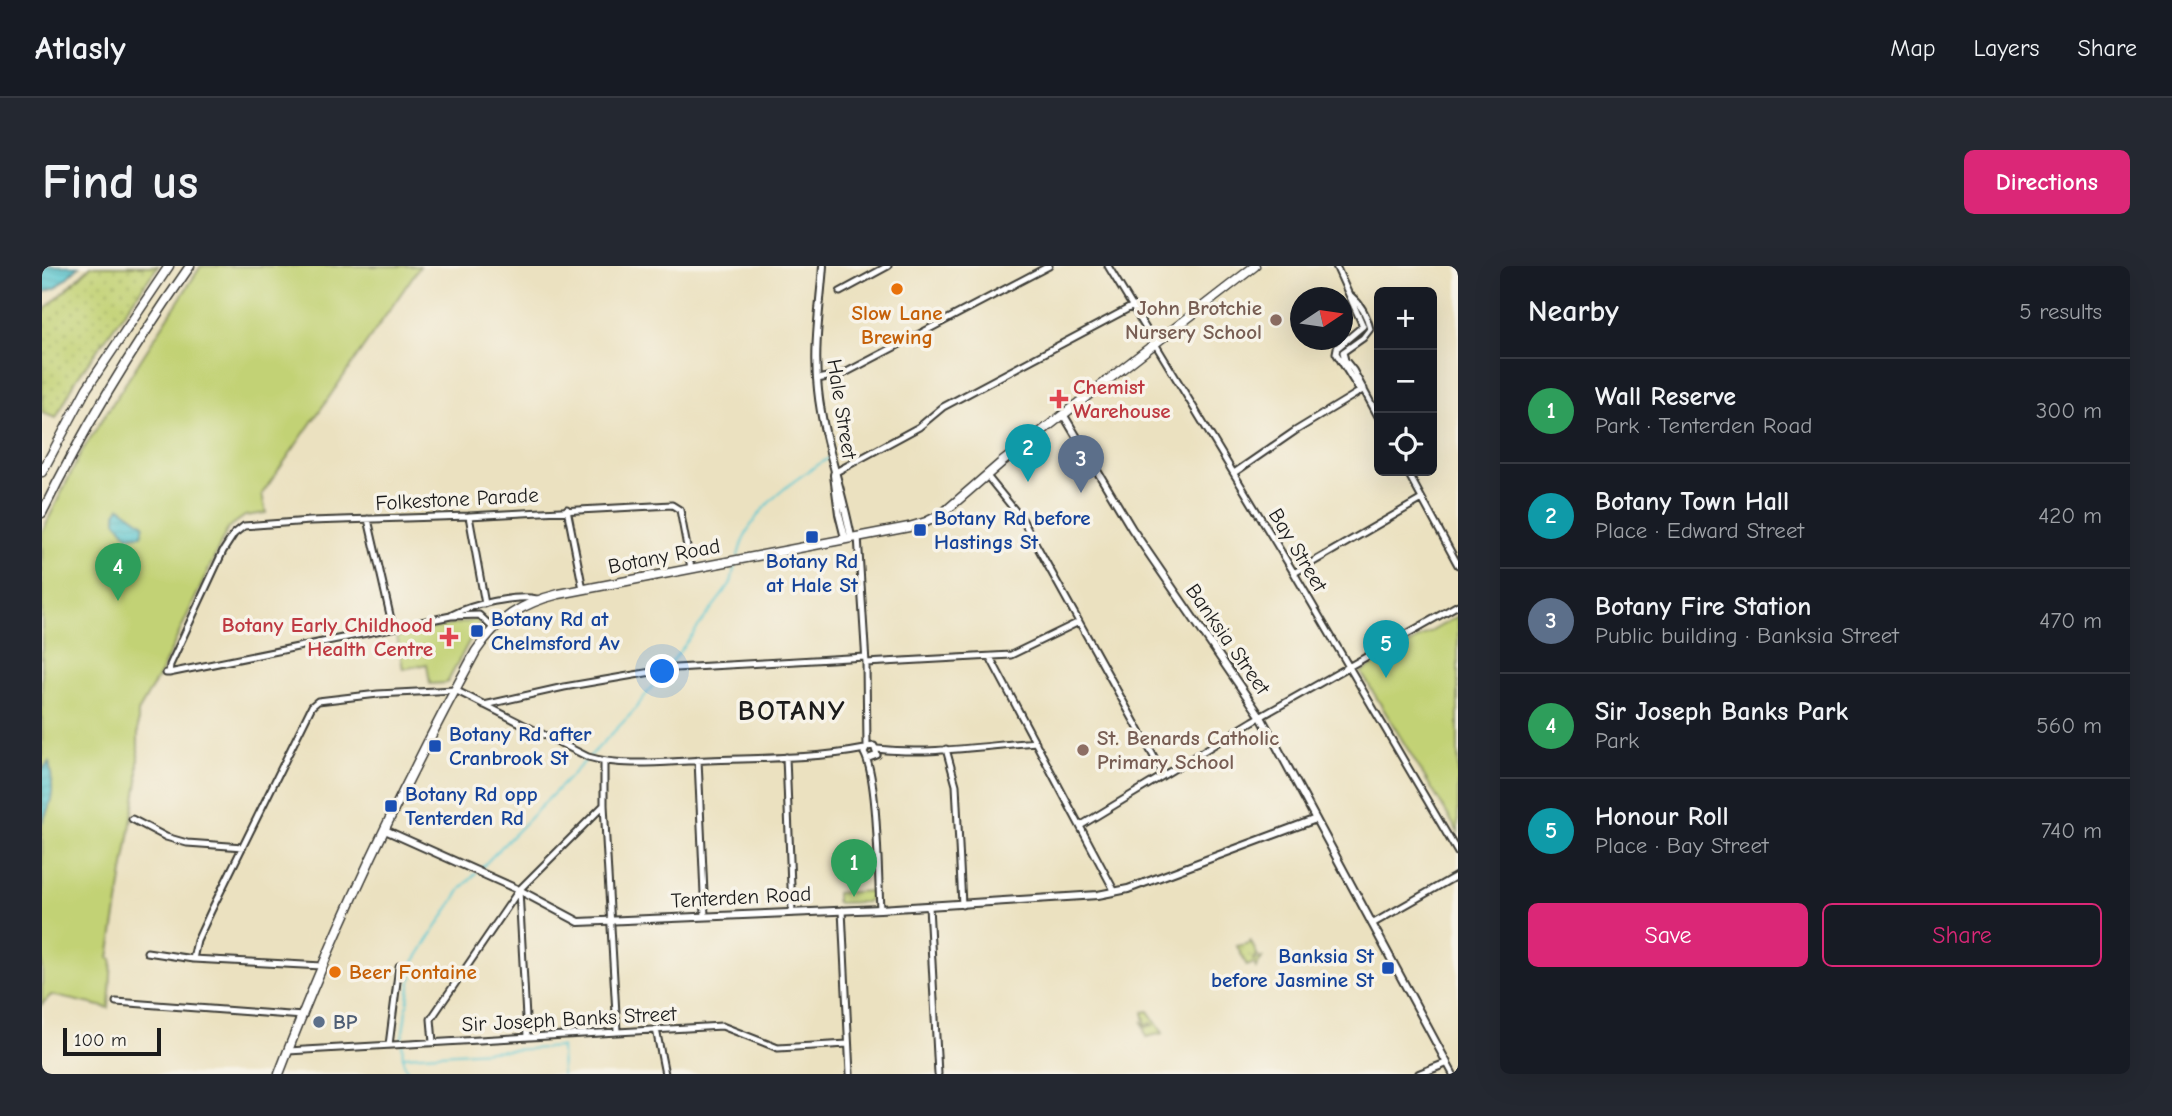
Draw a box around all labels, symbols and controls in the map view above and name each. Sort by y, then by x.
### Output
text: Atlasly [35,29,126,67]
text: Map [1890,34,1936,62]
text: Layers [1974,34,2039,62]
text: Share [2077,34,2137,62]
button: Directions [1964,150,2130,214]
text: Find us [42,154,198,210]
marker: Slow Lane Brewing [889,281,905,297]
north arrow [1290,287,1353,350]
map controls [1374,287,1437,476]
button: + [1374,287,1437,350]
text: Nearby [1528,294,1619,329]
place label: John Brotchie Nursery School [1125,296,1262,344]
text: 5 results [2019,298,2102,325]
place label: Slow Lane Brewing [852,301,942,349]
marker: John Brotchie Nursery School [1268,312,1284,328]
button: − [1374,350,1437,413]
street label: Hale Street [822,357,862,462]
place label: Chemist Warehouse [1073,375,1171,423]
text: Wall Reserve [1595,382,1736,412]
marker: Chemist Warehouse [1051,391,1067,407]
text: 1 [1546,397,1556,424]
text: 300 m [2036,397,2102,424]
text: Park · Tenterden Road [1595,412,1813,439]
button: locate [1374,413,1437,476]
pin: 2 [1005,424,1051,482]
pin: 3 [1058,435,1104,493]
street label: Folkestone Parade [375,483,539,515]
text: Botany Town Hall [1595,487,1789,517]
text: 2 [1545,502,1557,529]
text: 420 m [2038,502,2102,529]
street label: Bay Street [1264,504,1333,597]
place label: Botany Rd before Hastings St [934,506,1091,554]
text: Place · Edward Street [1595,517,1804,544]
marker: Botany Rd before Hastings St [912,522,928,538]
marker: Botany Rd at Hale St [804,529,820,545]
street label: Botany Road [606,533,722,579]
pin: 4 [95,543,141,601]
place label: Botany Rd at Hale St [766,549,859,597]
street label: Banksia Street [1181,579,1276,700]
text: Botany Fire Station [1595,592,1811,622]
place label: Botany Rd at Chelmsford Av [491,607,620,655]
text: 3 [1545,607,1557,634]
text: 470 m [2039,607,2102,634]
place label: Botany Early Childhood Health Centre [222,613,433,661]
pin: 5 [1363,620,1409,678]
text: Public building · Banksia Street [1595,622,1899,649]
marker: Botany Rd at Chelmsford Av [469,623,485,639]
marker: Botany Early Childhood Health Centre [439,627,459,647]
your location [645,654,679,688]
district label: BOTANY [738,695,846,727]
text: Sir Joseph Banks Park [1595,697,1848,727]
text: 4 [1546,712,1556,739]
text: 560 m [2036,712,2102,739]
place label: Botany Rd after Cranbrook St [449,722,592,770]
place label: St. Benards Catholic Primary School [1097,726,1279,774]
text: Park [1595,727,1639,754]
marker: Botany Rd after Cranbrook St [427,738,443,754]
marker: St. Benards Catholic Primary School [1075,742,1091,758]
place label: Botany Rd opp Tenterden Rd [405,782,538,830]
marker: Botany Rd opp Tenterden Rd [383,798,399,814]
text: Honour Roll [1595,802,1729,832]
text: 5 [1545,817,1557,844]
text: 740 m [2041,817,2102,844]
text: Place · Bay Street [1595,832,1769,859]
pin: 1 [831,839,877,897]
street label: Tenterden Road [670,881,812,913]
button: Save [1528,903,1808,967]
button: Share [1822,903,2102,967]
place label: Banksia St before Jasmine St [1211,944,1375,992]
place label: Beer Fontaine [349,960,477,984]
marker: Banksia St before Jasmine St [1380,960,1396,976]
marker: Beer Fontaine [327,964,343,980]
street label: Sir Joseph Banks Street [461,1001,678,1037]
place label: BP [333,1010,358,1034]
marker: BP [311,1014,327,1030]
scale bar [63,1025,161,1057]
text: 100 m [74,1029,127,1051]

